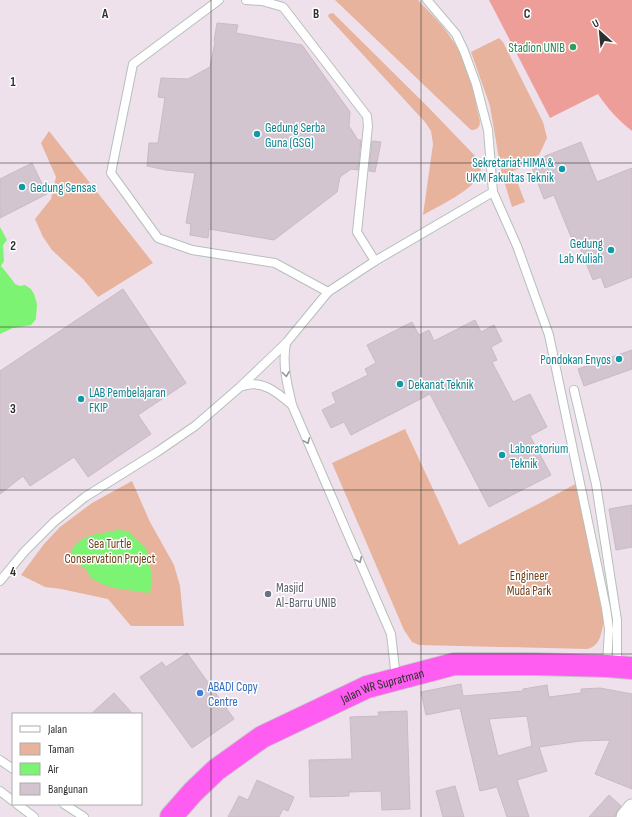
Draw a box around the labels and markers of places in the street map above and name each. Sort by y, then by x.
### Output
place label: Stadion UNIB [508,40,565,56]
marker: Stadion UNIB [568,42,578,52]
place label: Gedung Serba Guna (GSG) [265,120,325,151]
marker: Gedung Serba Guna (GSG) [252,129,262,139]
place label: Sekretariat HIMA & UKM Fakultas Teknik [466,155,554,186]
marker: Sekretariat HIMA & UKM Fakultas Teknik [557,164,567,174]
place label: Gedung Sensas [30,180,96,196]
marker: Gedung Sensas [17,182,27,192]
place label: Gedung Lab Kuliah [559,236,603,267]
marker: Gedung Lab Kuliah [606,245,616,255]
place label: Pondokan Enyos [540,352,611,368]
marker: Pondokan Enyos [614,354,624,364]
place label: Dekanat Teknik [408,377,474,393]
marker: Dekanat Teknik [395,379,405,389]
place label: LAB Pembelajaran FKIP [89,385,166,416]
marker: LAB Pembelajaran FKIP [76,394,86,404]
place label: Laboratorium Teknik [510,441,568,472]
marker: Laboratorium Teknik [497,450,507,460]
place label: Masjid Al-Barru UNIB [275,580,336,611]
marker: Masjid Al-Barru UNIB [263,589,273,599]
place label: ABADI Copy Centre [207,679,258,710]
marker: ABADI Copy Centre [195,688,205,698]

